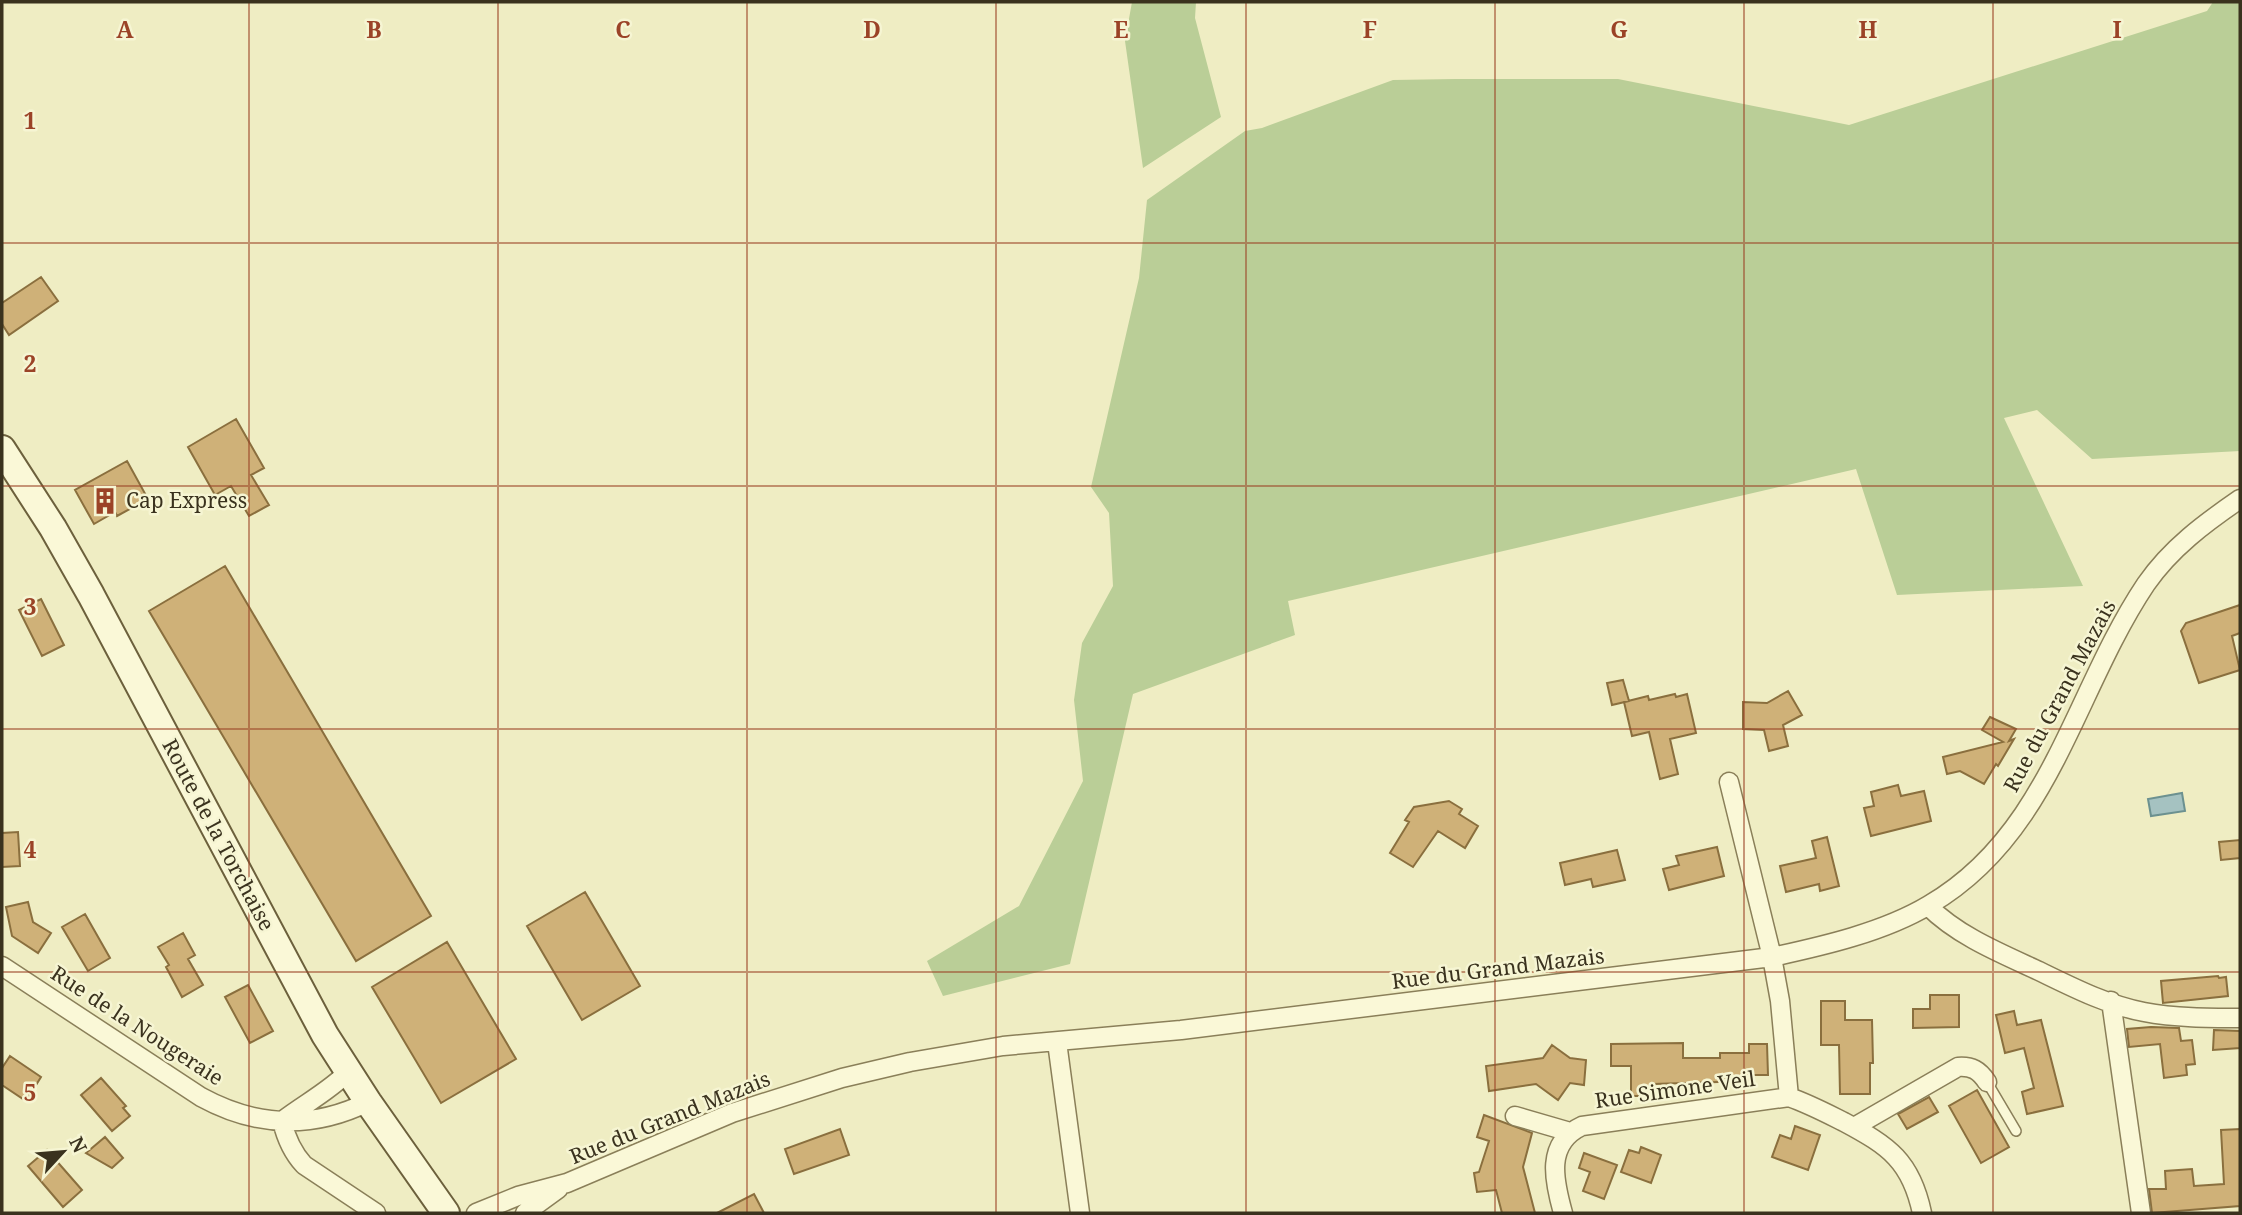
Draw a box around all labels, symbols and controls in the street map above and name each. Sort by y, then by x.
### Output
text: A [116,13,134,45]
text: B [366,13,382,45]
text: C [615,13,631,45]
text: D [863,13,881,45]
text: E [1113,13,1129,45]
text: F [1363,13,1377,45]
text: G [1610,13,1628,45]
text: H [1859,13,1878,45]
text: I [2112,13,2122,45]
text: 1 [24,104,37,136]
text: 2 [24,347,37,379]
building icon: Cap Express [90,486,120,516]
place label: Cap Express [126,486,247,514]
text: 3 [24,590,37,622]
street label: Rue du Grand Mazais [1997,595,2122,797]
street label: Route de la Torchaise [156,734,281,935]
text: 4 [24,833,37,865]
street label: Rue du Grand Mazais [1390,941,1606,995]
street label: Rue de la Nougeraie [46,959,229,1091]
street label: Rue du Grand Mazais [565,1064,774,1170]
street label: Rue Simone Veil [1593,1064,1757,1114]
text: 5 [24,1076,37,1108]
north arrow [28,1117,98,1187]
text: N [63,1132,93,1157]

